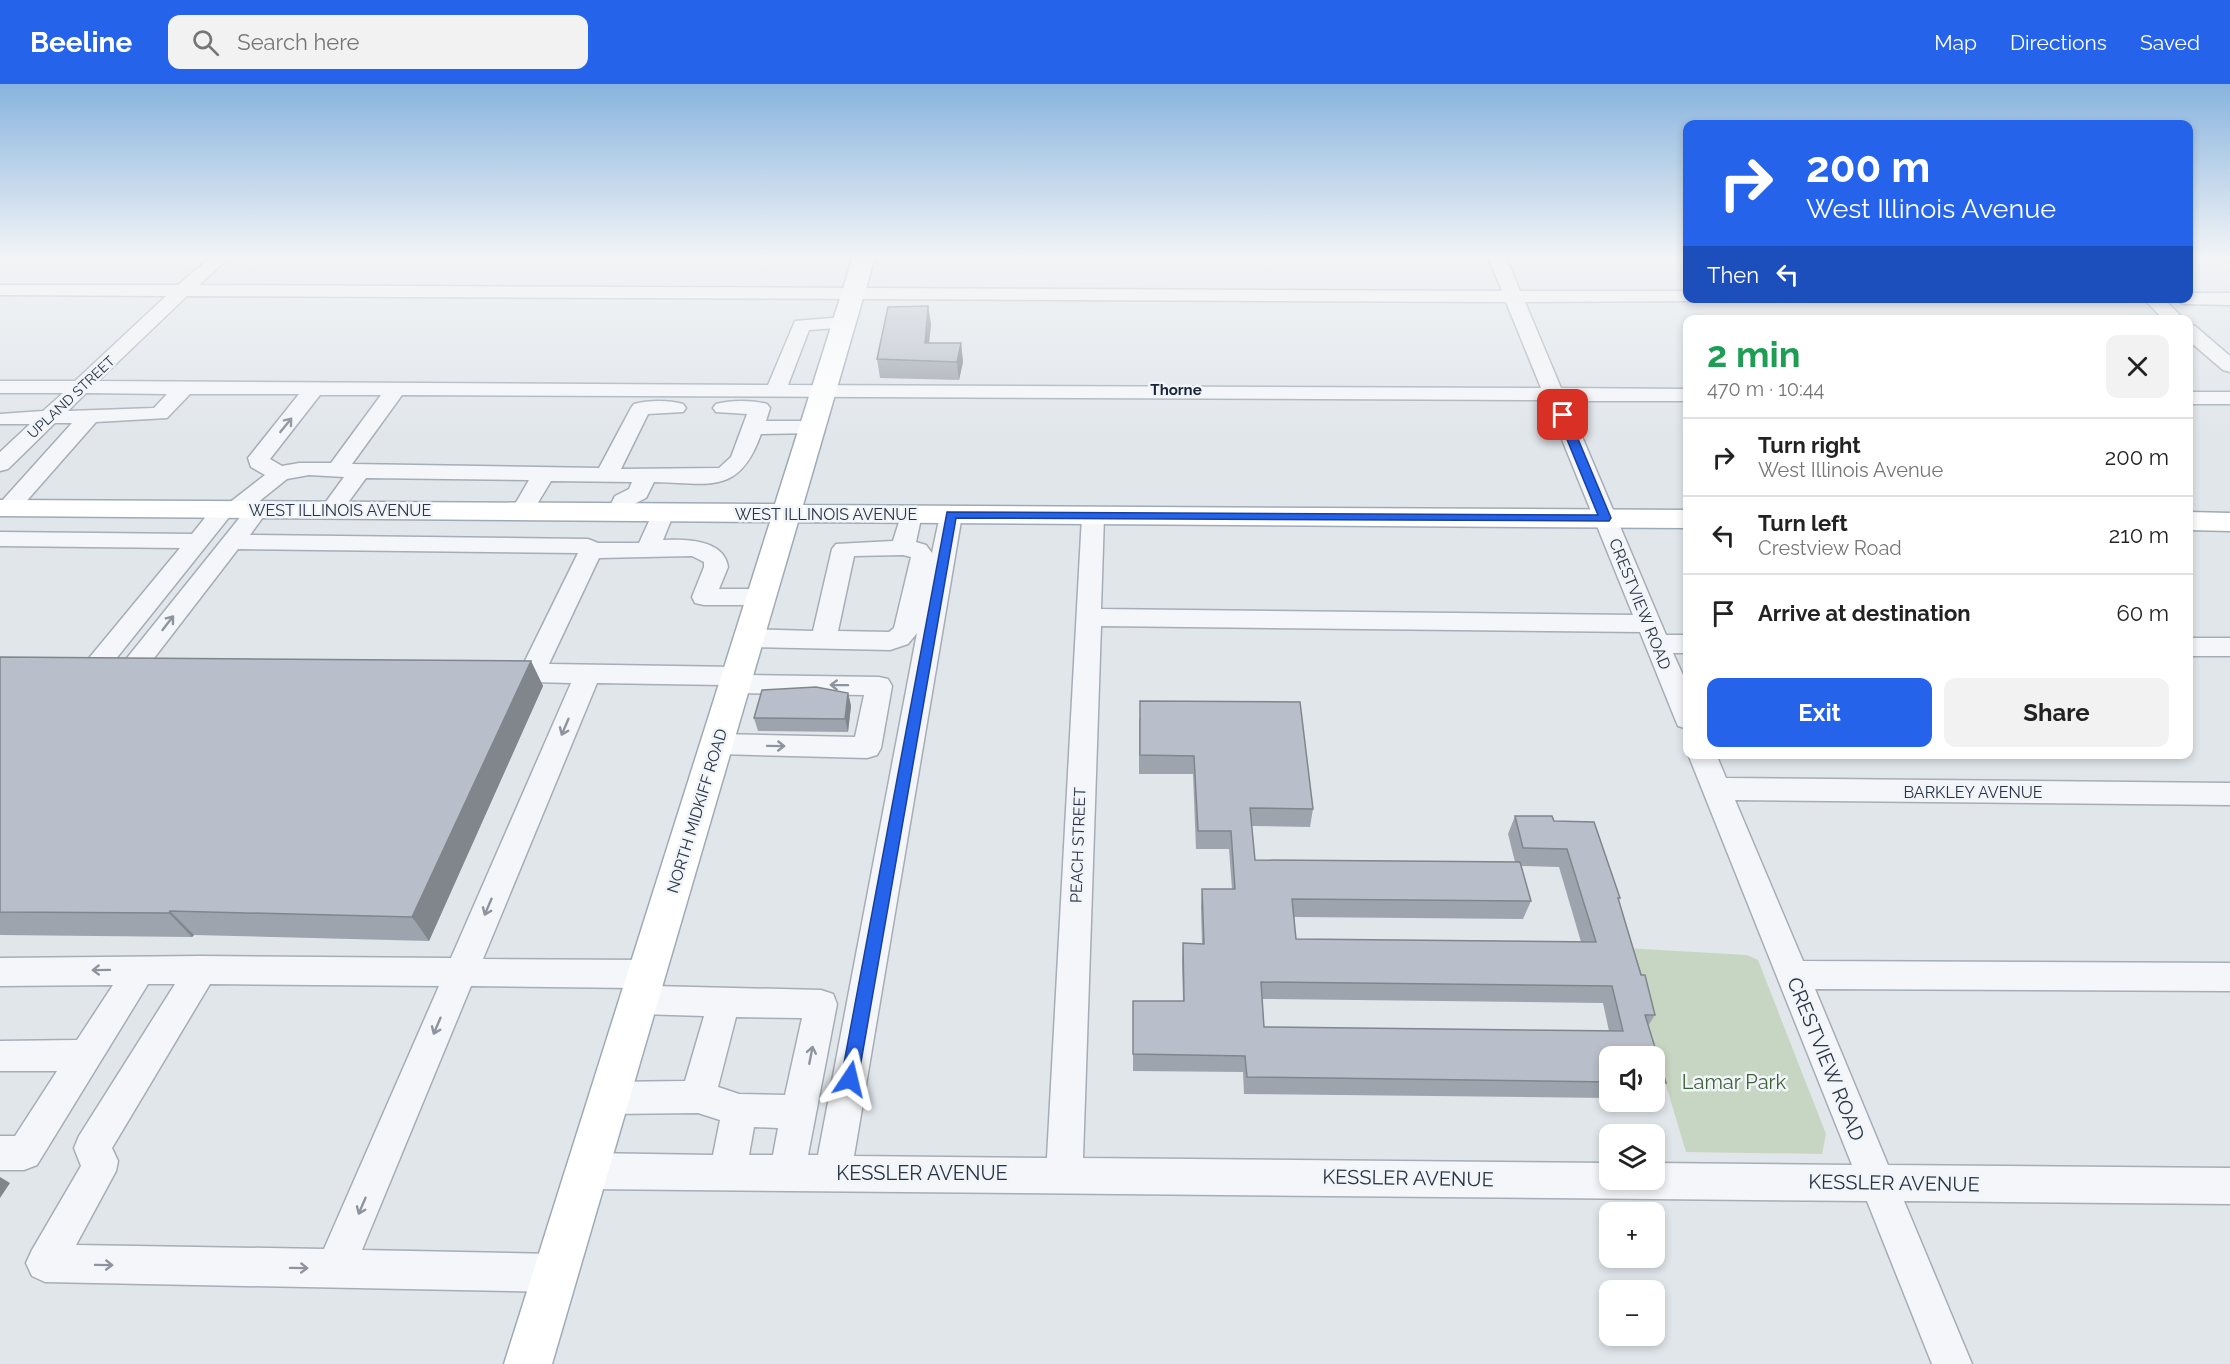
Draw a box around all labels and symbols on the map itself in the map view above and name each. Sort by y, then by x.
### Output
street label: UPLAND STREET [24,352,118,441]
district label: Thorne [1150,381,1202,399]
pin [1537,389,1588,440]
one-way arrow [279,417,292,433]
street label: WEST ILLINOIS AVENUE [249,501,431,520]
street label: WEST ILLINOIS AVENUE [735,505,917,524]
street label: CRESTVIEW ROAD [1605,536,1675,672]
one-way arrow [161,615,174,631]
one-way arrow [829,680,849,691]
one-way arrow [559,718,570,736]
street label: NORTH MIDKIFF ROAD [663,727,731,895]
one-way arrow [766,740,786,751]
street label: BARKLEY AVENUE [1903,783,2043,802]
street label: PEACH STREET [1066,786,1090,903]
one-way arrow [482,897,493,915]
one-way arrow [91,965,111,976]
street label: CRESTVIEW ROAD [1782,974,1870,1144]
one-way arrow [431,1017,442,1035]
one-way arrow [806,1045,817,1065]
position arrow [818,1047,882,1111]
park label: Lamar Park [1682,1070,1787,1094]
street label: KESSLER AVENUE [836,1161,1008,1185]
street label: KESSLER AVENUE [1322,1165,1494,1191]
street label: KESSLER AVENUE [1808,1170,1980,1196]
one-way arrow [356,1197,367,1215]
one-way arrow [93,1259,113,1270]
one-way arrow [288,1263,308,1274]

